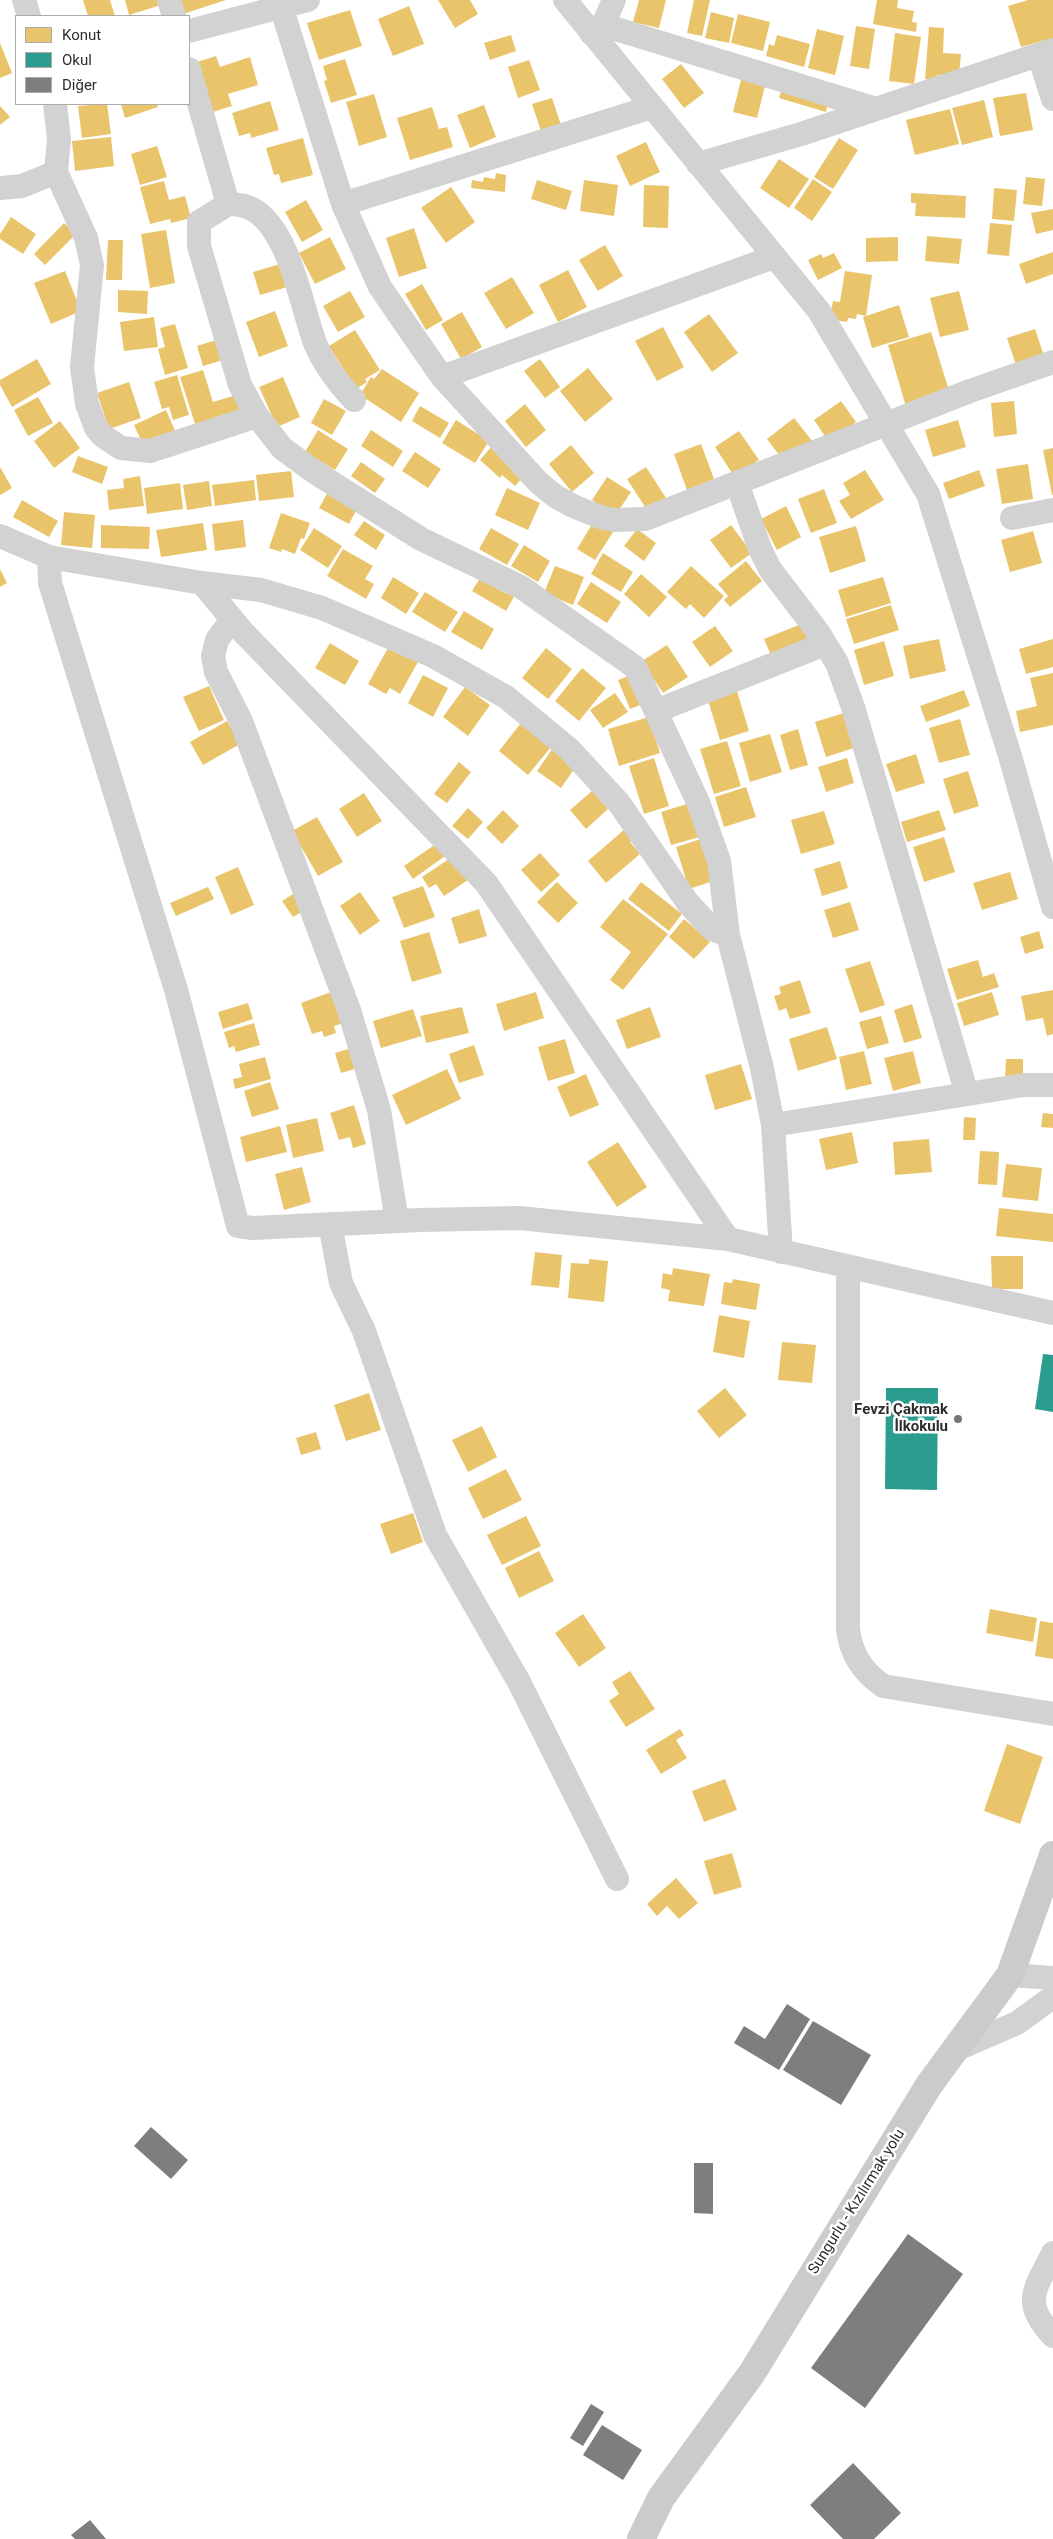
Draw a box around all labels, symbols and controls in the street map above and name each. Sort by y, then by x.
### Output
legend [15,15,190,105]
text: Konut [62,26,101,44]
text: Okul [62,51,92,69]
text: Diğer [62,76,97,94]
place label: Fevzi Çakmak İlkokulu [854,1401,948,1436]
marker: Fevzi Çakmak İlkokulu [952,1413,964,1425]
street label: Sungurlu - Kızılırmak yolu [805,2126,909,2278]

